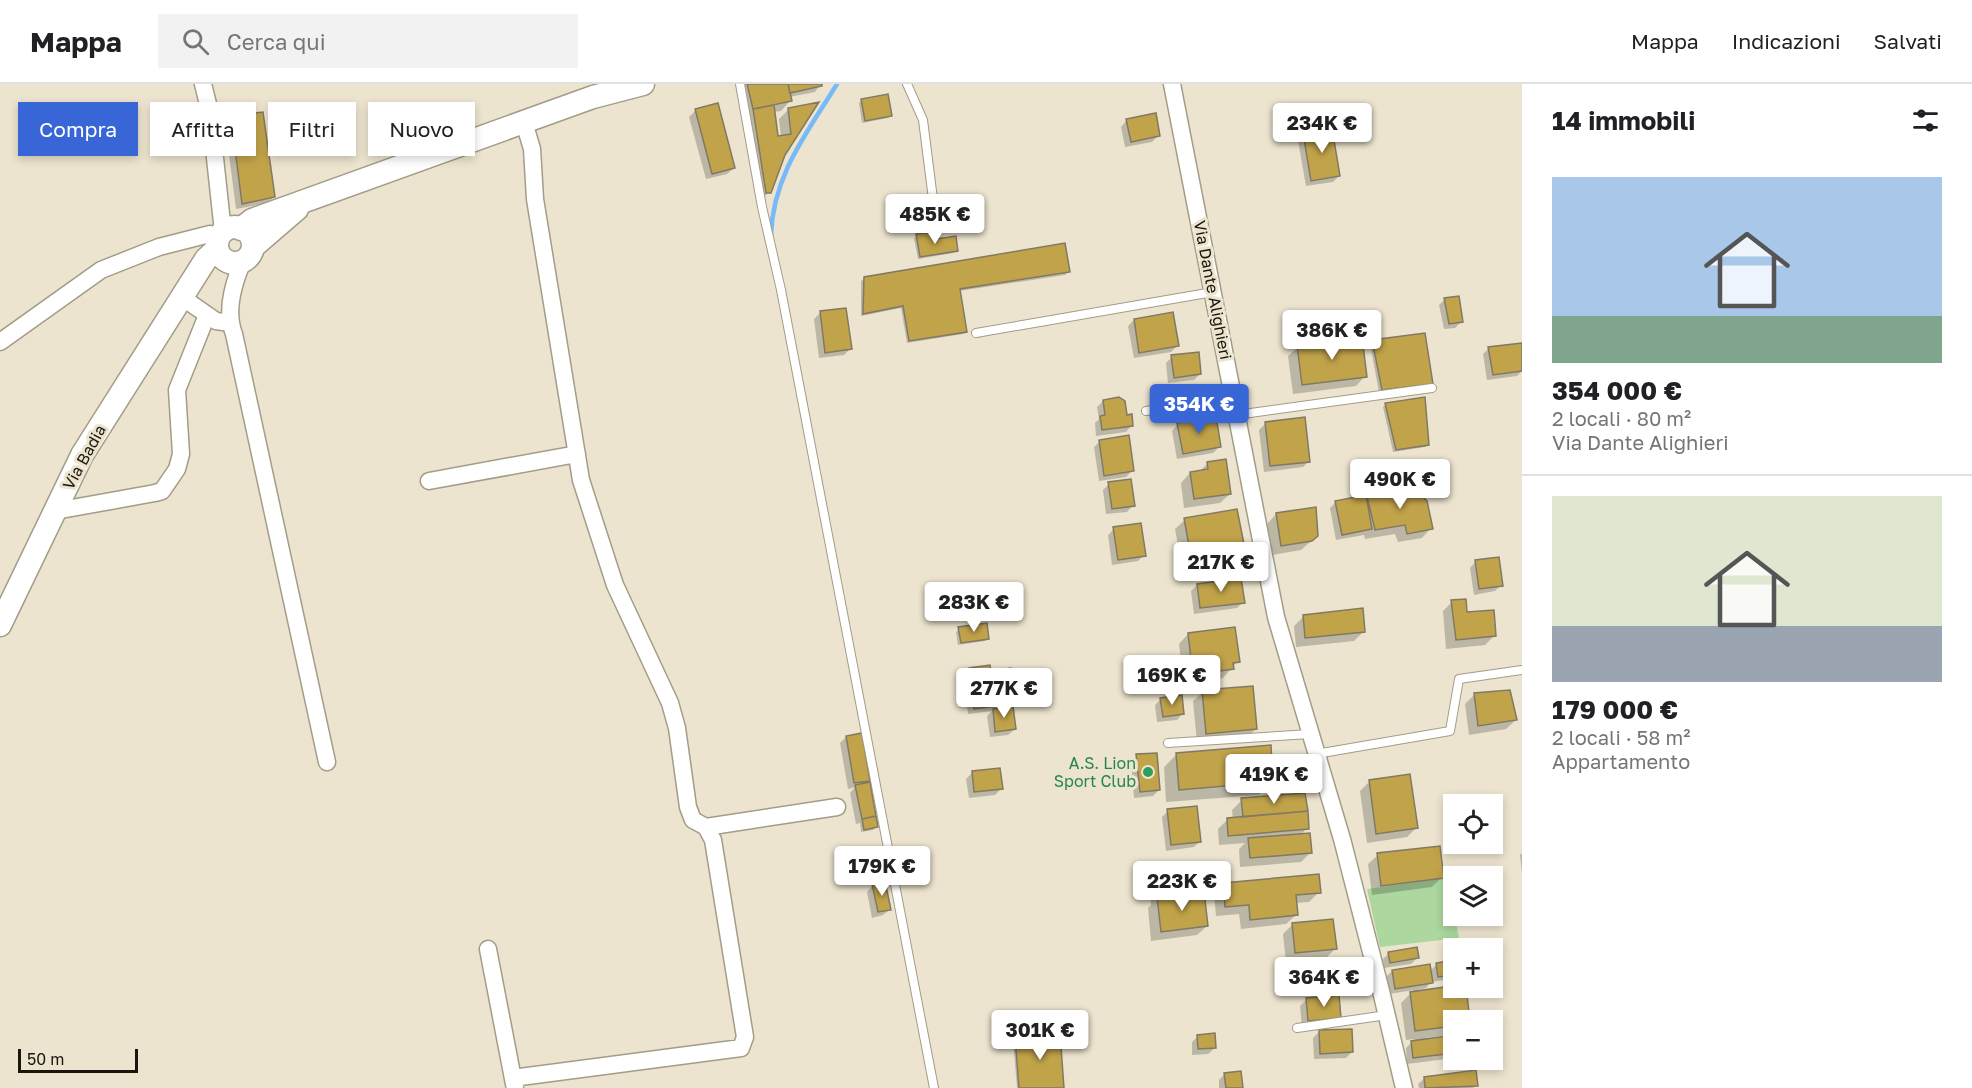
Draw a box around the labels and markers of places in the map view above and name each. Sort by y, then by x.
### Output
pin: 234K € [1273,103,1371,154]
pin: 485K € [886,194,984,245]
pin: 386K € [1283,310,1381,361]
pin: 354K € [1150,384,1248,435]
pin: 490K € [1351,459,1449,510]
pin: 217K € [1172,542,1270,593]
pin: 283K € [925,582,1023,633]
pin: 169K € [1123,655,1221,706]
pin: 277K € [955,668,1053,719]
place label: A.S. Lion Sport Club [1054,753,1136,791]
pin: 419K € [1225,754,1323,805]
marker: A.S. Lion Sport Club [1141,765,1155,779]
pin: 179K € [833,846,931,897]
pin: 223K € [1133,861,1231,912]
pin: 364K € [1275,957,1373,1008]
pin: 301K € [991,1010,1089,1061]

